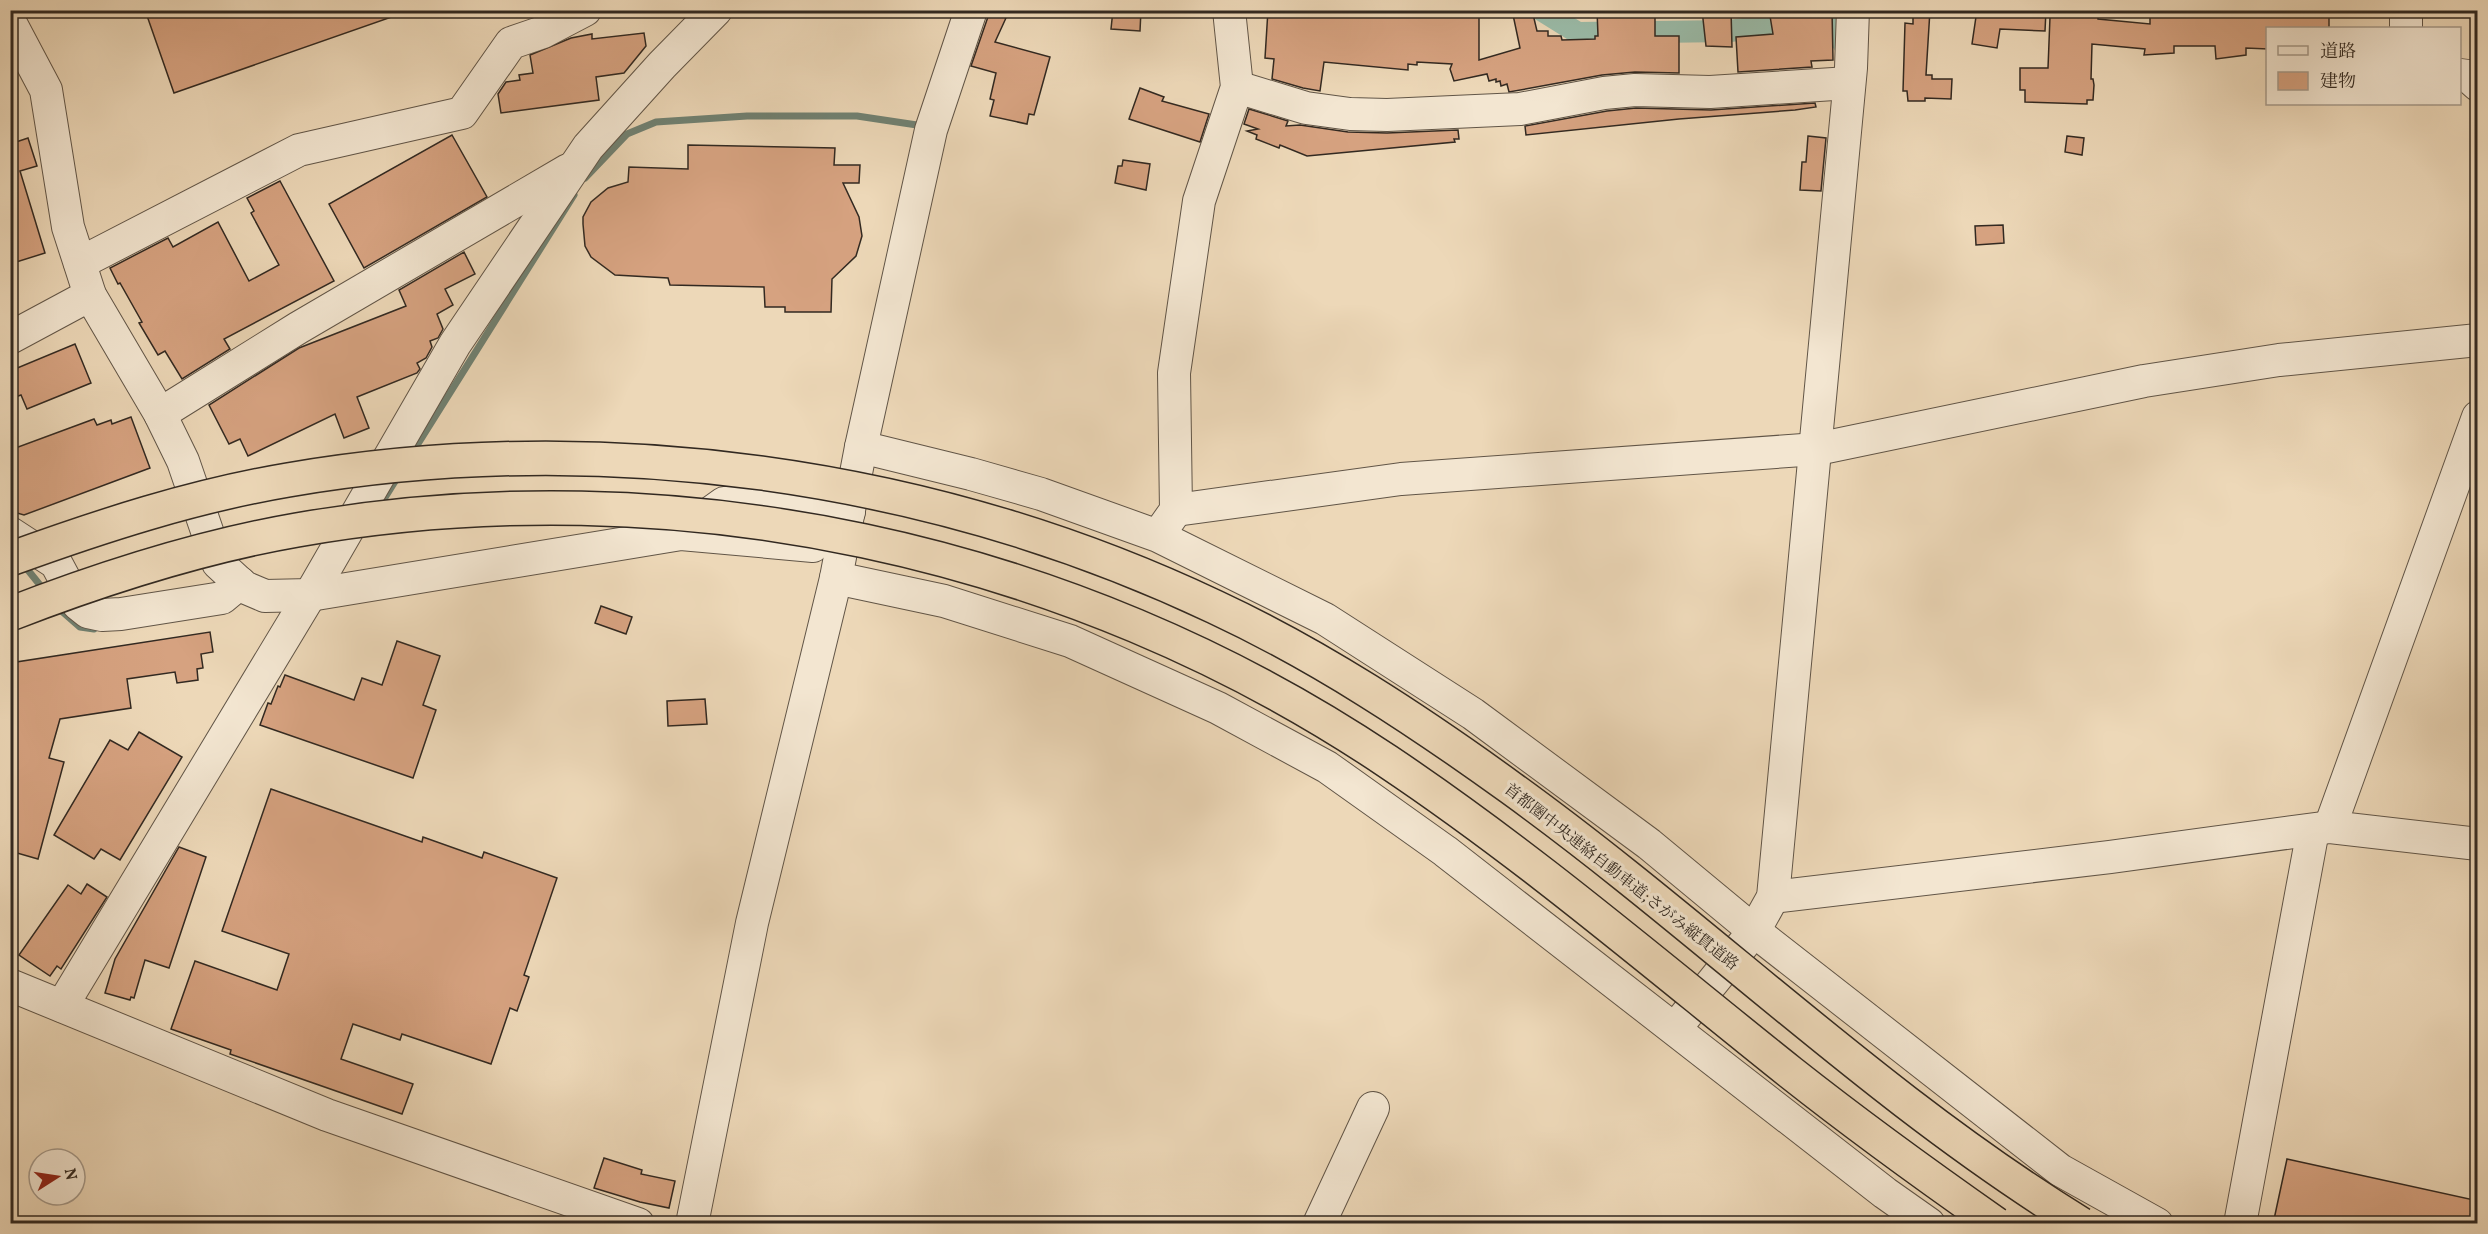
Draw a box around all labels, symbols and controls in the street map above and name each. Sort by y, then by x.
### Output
legend [2266,27,2461,105]
text: 道路 [2320,40,2356,65]
text: 建物 [2320,70,2356,95]
street label: 首都圏中央連絡自動車道;さがみ縦貫道路 [1499,779,1743,976]
north arrow [27,1147,87,1207]
text: N [58,1166,82,1183]

